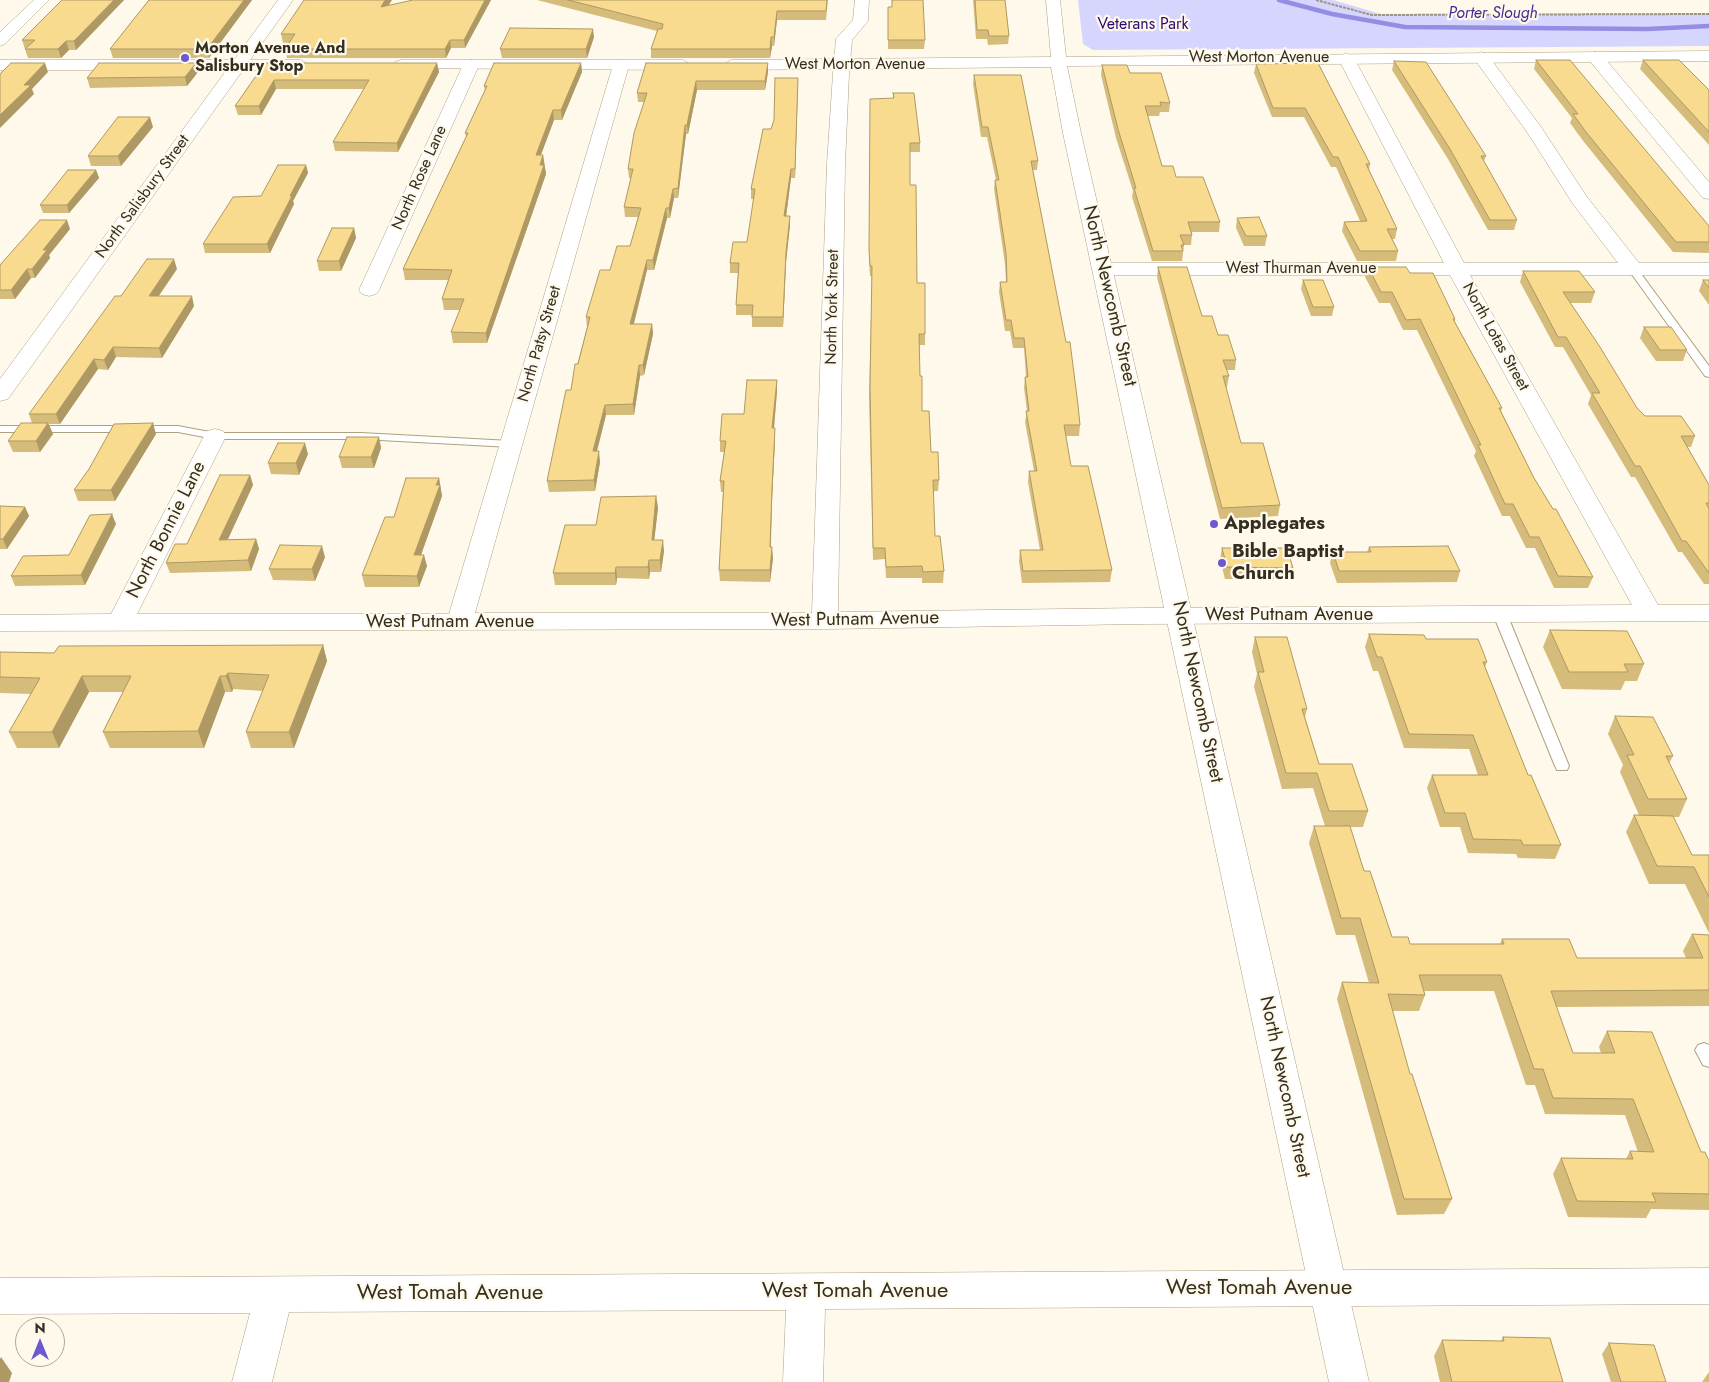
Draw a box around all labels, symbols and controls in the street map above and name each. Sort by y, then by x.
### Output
water label: Porter Slough [1448,4,1538,24]
park label: Veterans Park [1098,15,1188,35]
place label: Morton Avenue And Salisbury Stop [195,39,345,77]
street label: West Morton Avenue [1189,48,1329,68]
marker: Morton Avenue And Salisbury Stop [179,52,191,64]
street label: West Morton Avenue [785,55,925,75]
street label: North Rose Lane [388,123,452,233]
street label: North Salisbury Street [92,132,194,262]
street label: North Newcomb Street [1077,203,1141,389]
street label: North York Street [822,249,844,365]
street label: West Thurman Avenue [1226,259,1376,279]
street label: North Lotas Street [1457,280,1533,394]
street label: North Patsy Street [514,284,566,404]
street label: North Bonnie Lane [123,458,211,602]
place label: Applegates [1224,513,1325,535]
marker: Applegates [1208,518,1220,530]
place label: Bible Baptist Church [1232,541,1344,585]
marker: Bible Baptist Church [1216,557,1228,569]
street label: North Newcomb Street [1167,599,1227,785]
street label: West Putnam Avenue [1205,604,1373,626]
street label: West Putnam Avenue [771,607,939,633]
street label: West Putnam Avenue [366,611,534,633]
street label: North Newcomb Street [1254,994,1314,1180]
street label: West Tomah Avenue [1166,1276,1352,1302]
street label: West Tomah Avenue [762,1279,948,1305]
street label: West Tomah Avenue [357,1281,543,1307]
north arrow [15,1317,65,1367]
text: N [34,1318,46,1338]

